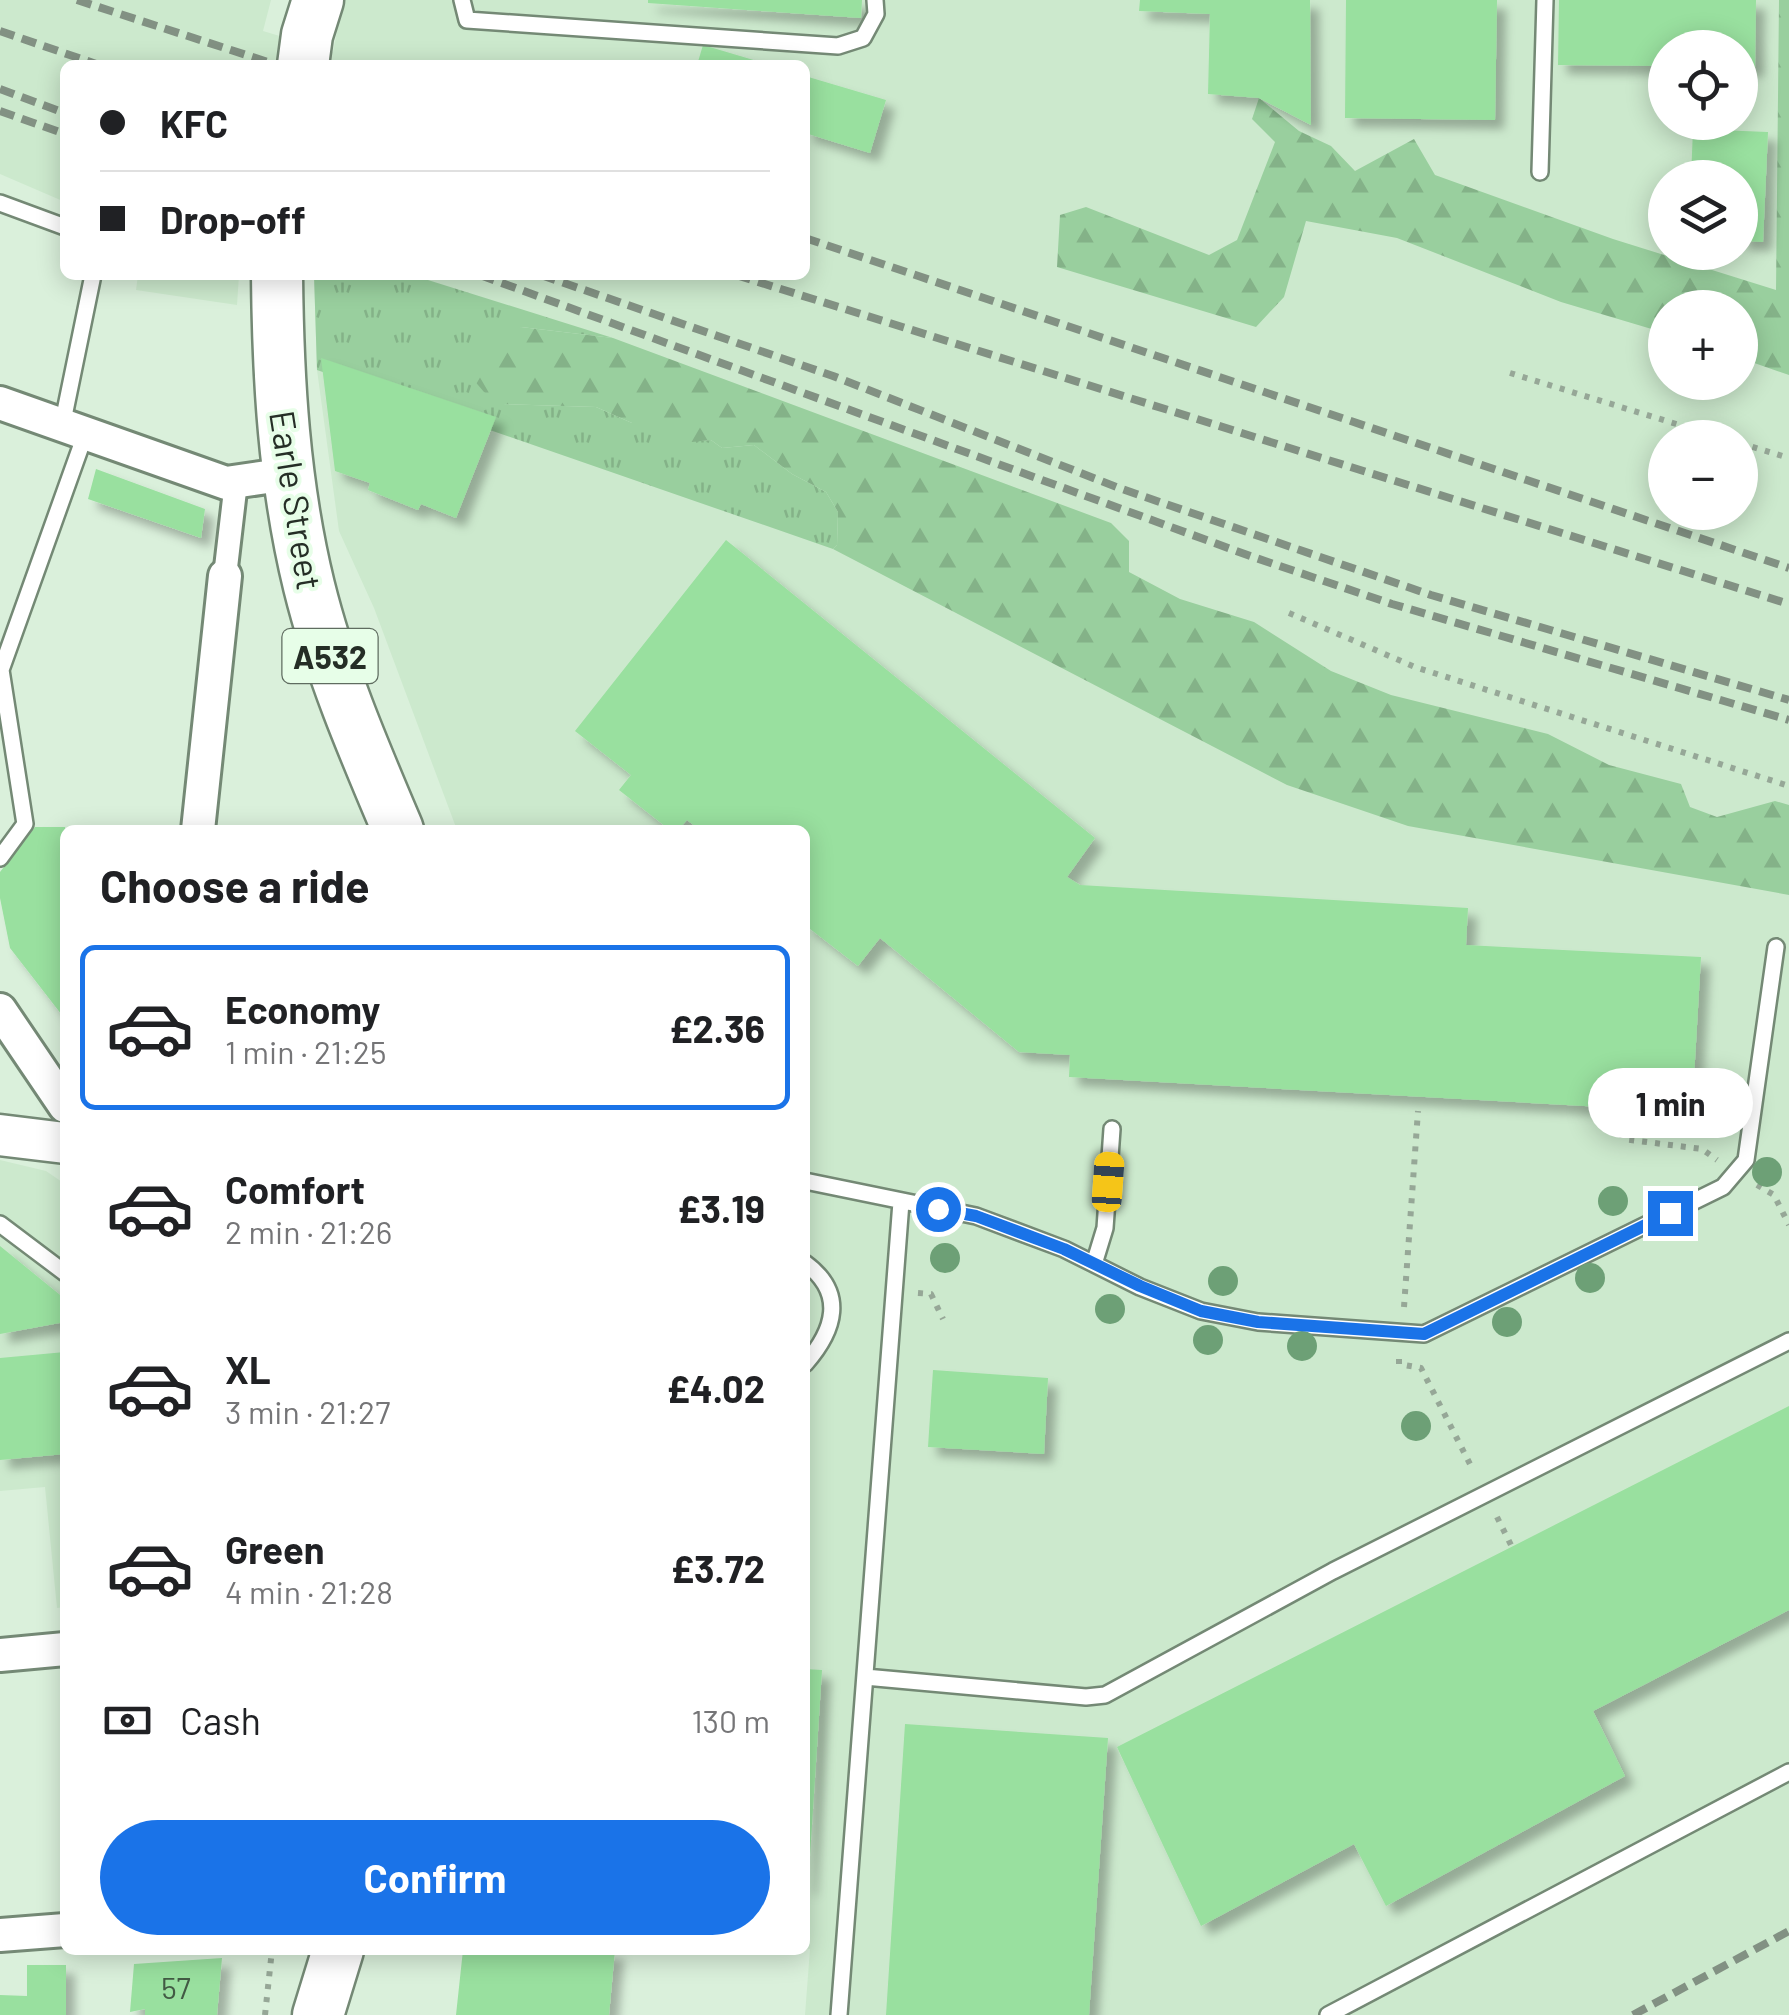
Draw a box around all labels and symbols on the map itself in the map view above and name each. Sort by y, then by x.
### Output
street label: Earle Street [262,407,332,593]
road number: A532 [282,629,378,683]
callout: 1 min [1588,1068,1752,1138]
car [1091,1151,1125,1213]
route start [916,1187,961,1232]
route end [1648,1191,1693,1236]
house number: 57 [161,1969,191,2005]

